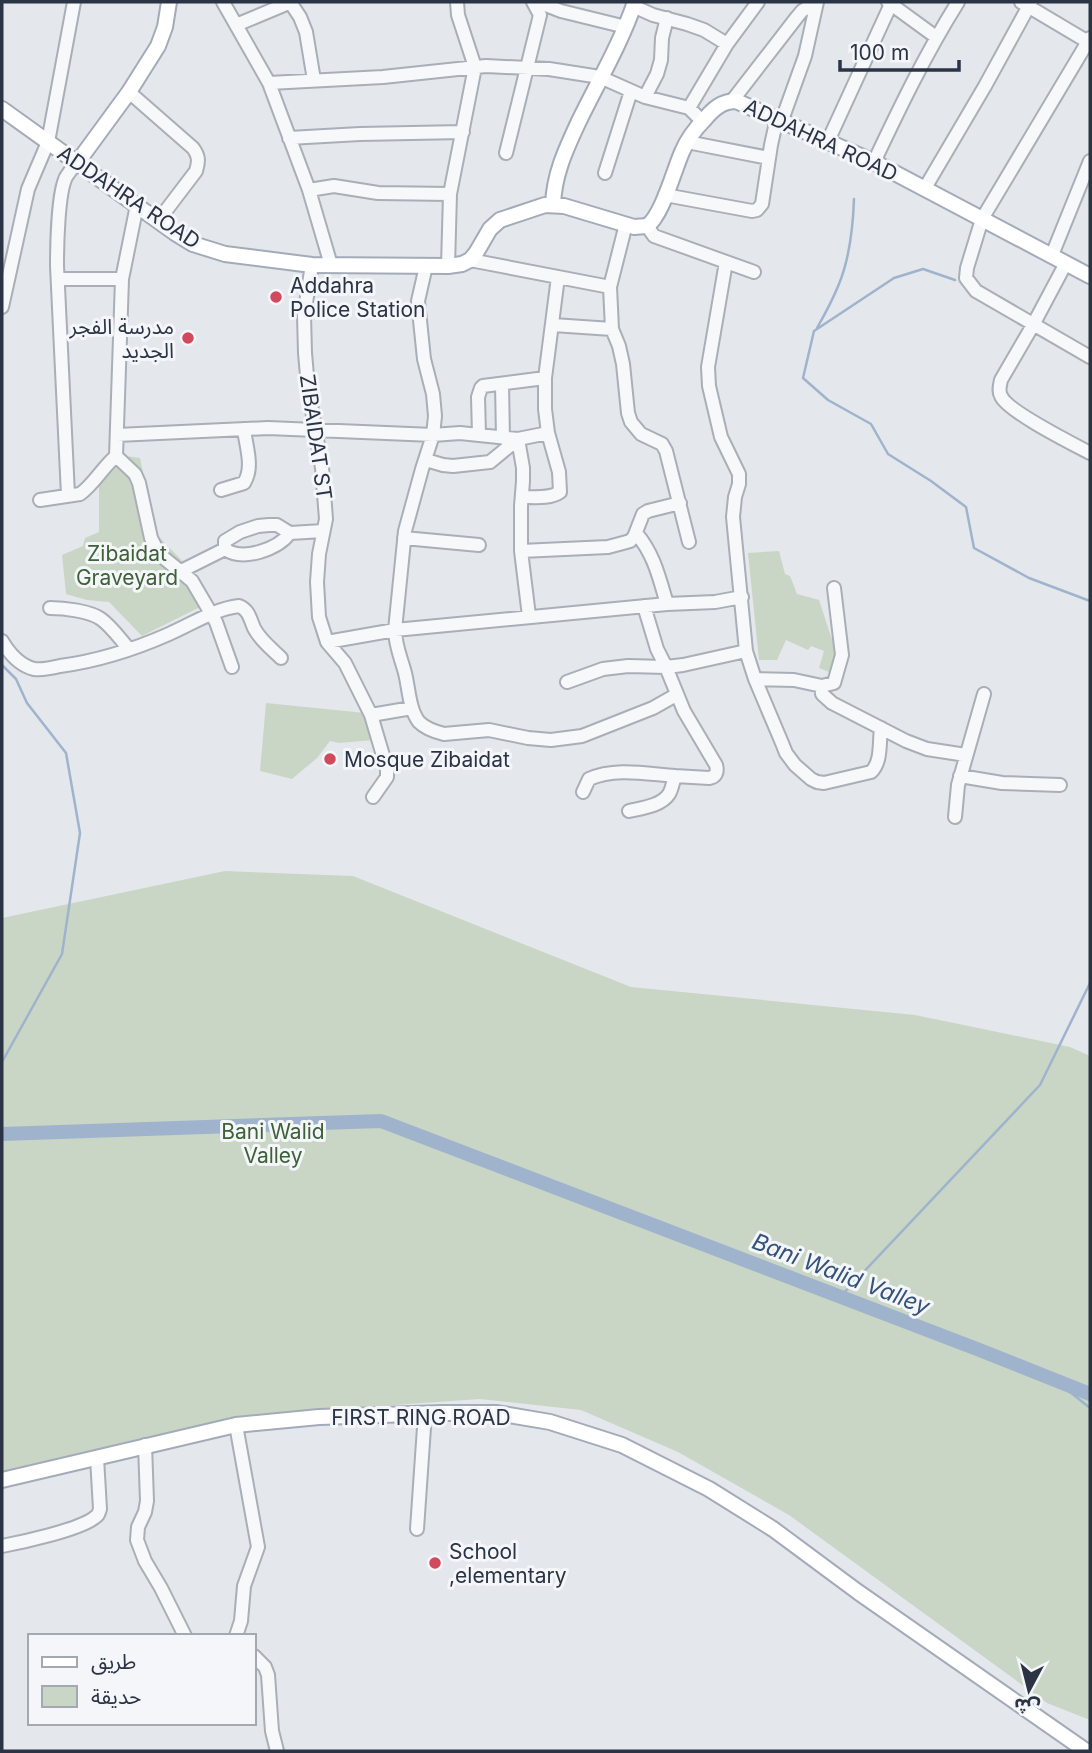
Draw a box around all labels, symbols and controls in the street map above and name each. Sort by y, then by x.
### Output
scale bar [840,28,959,72]
text: 100 m [850,40,909,65]
street label: ADDAHRA ROAD [740,93,902,187]
street label: ADDAHRA ROAD [53,140,205,254]
place label: Addahra Police Station [290,273,425,322]
marker: Addahra Police Station [268,289,284,305]
place label: مدرسة الفجر الجديد [69,314,174,363]
marker: مدرسة الفجر الجديد [180,330,196,346]
street label: ZIBAIDAT ST [295,373,337,501]
park label: Zibaidat Graveyard [76,541,178,590]
place label: Mosque Zibaidat [344,747,510,772]
marker: Mosque Zibaidat [322,751,338,767]
park label: Bani Walid Valley [221,1119,325,1168]
water label: Bani Walid Valley [748,1227,935,1321]
street label: FIRST RING ROAD [331,1405,511,1430]
place label: School ,elementary [449,1539,567,1588]
marker: School ,elementary [427,1555,443,1571]
legend [28,1634,256,1725]
text: طريق [91,1649,136,1675]
north arrow [994,1655,1064,1725]
text: حديقة [91,1684,141,1709]
text: ش [1013,1693,1041,1719]

